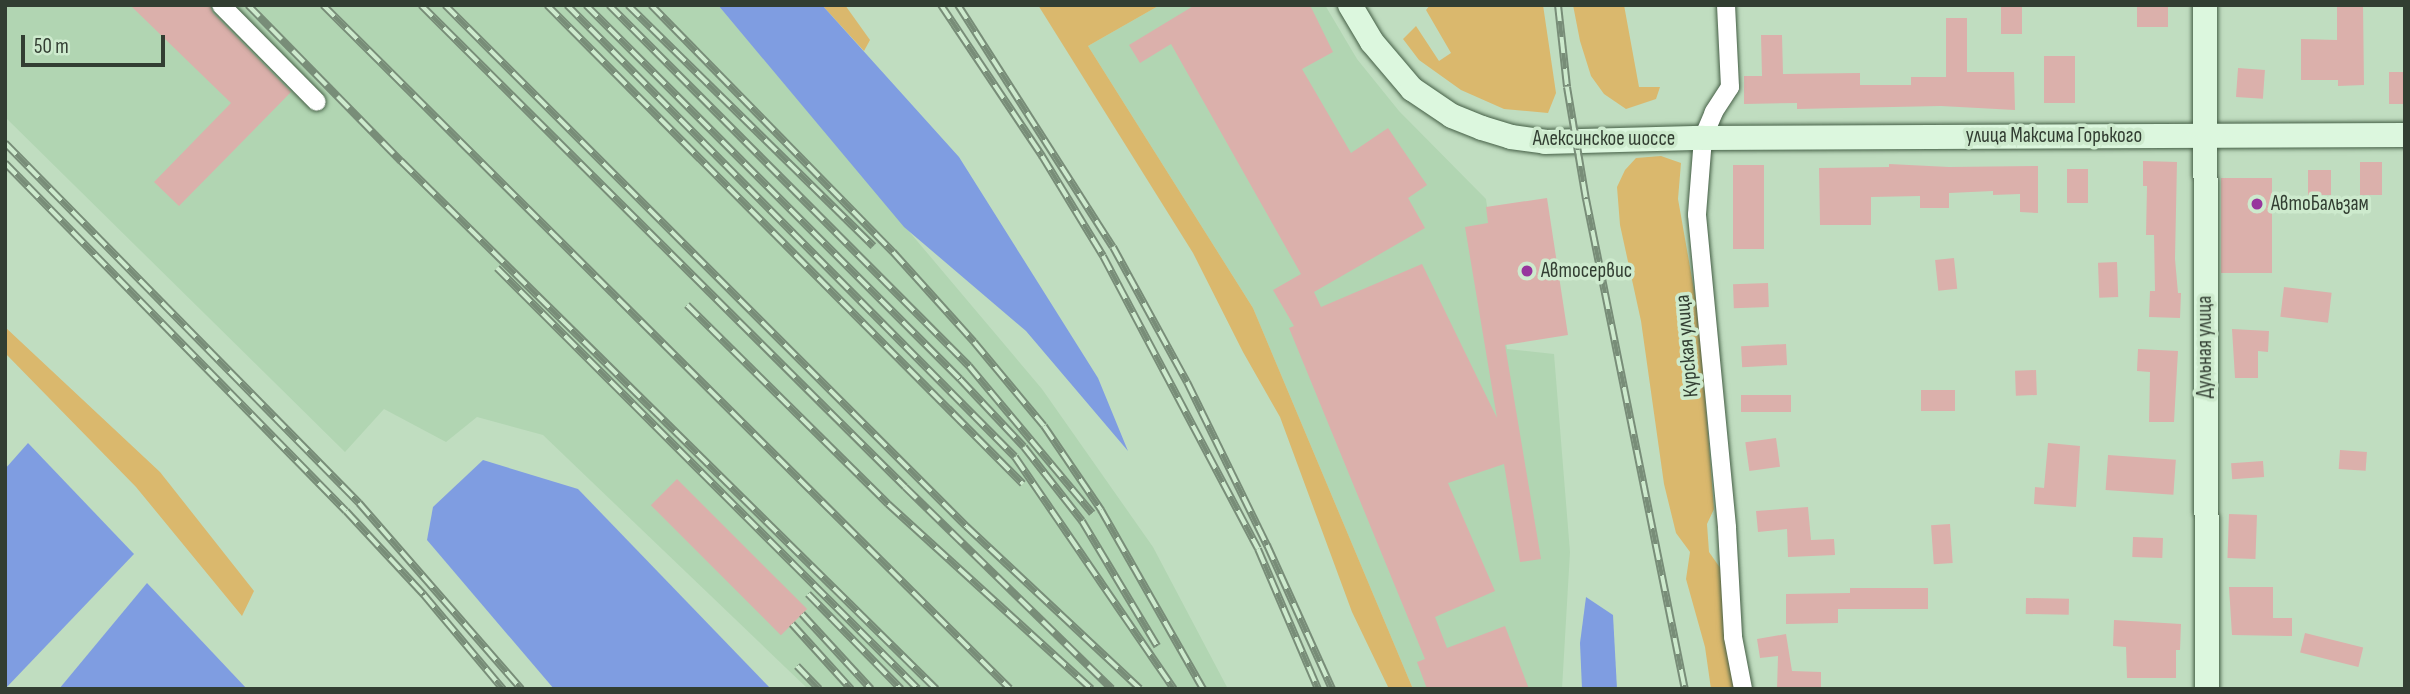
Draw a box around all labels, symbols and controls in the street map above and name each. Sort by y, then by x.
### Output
scale bar [24,21,168,65]
text: 50 m [34,34,69,59]
street label: улица Максима Горького [1966,123,2142,149]
street label: Алексинское шоссе [1533,126,1675,152]
place label: АвтоБальзам [2271,191,2369,217]
marker: АвтоБальзам [2249,196,2265,212]
place label: Автосервис [1541,258,1632,284]
marker: Автосервис [1519,263,1535,279]
street label: Курская улица [1670,294,1704,398]
street label: Дульная улица [2192,296,2218,398]

